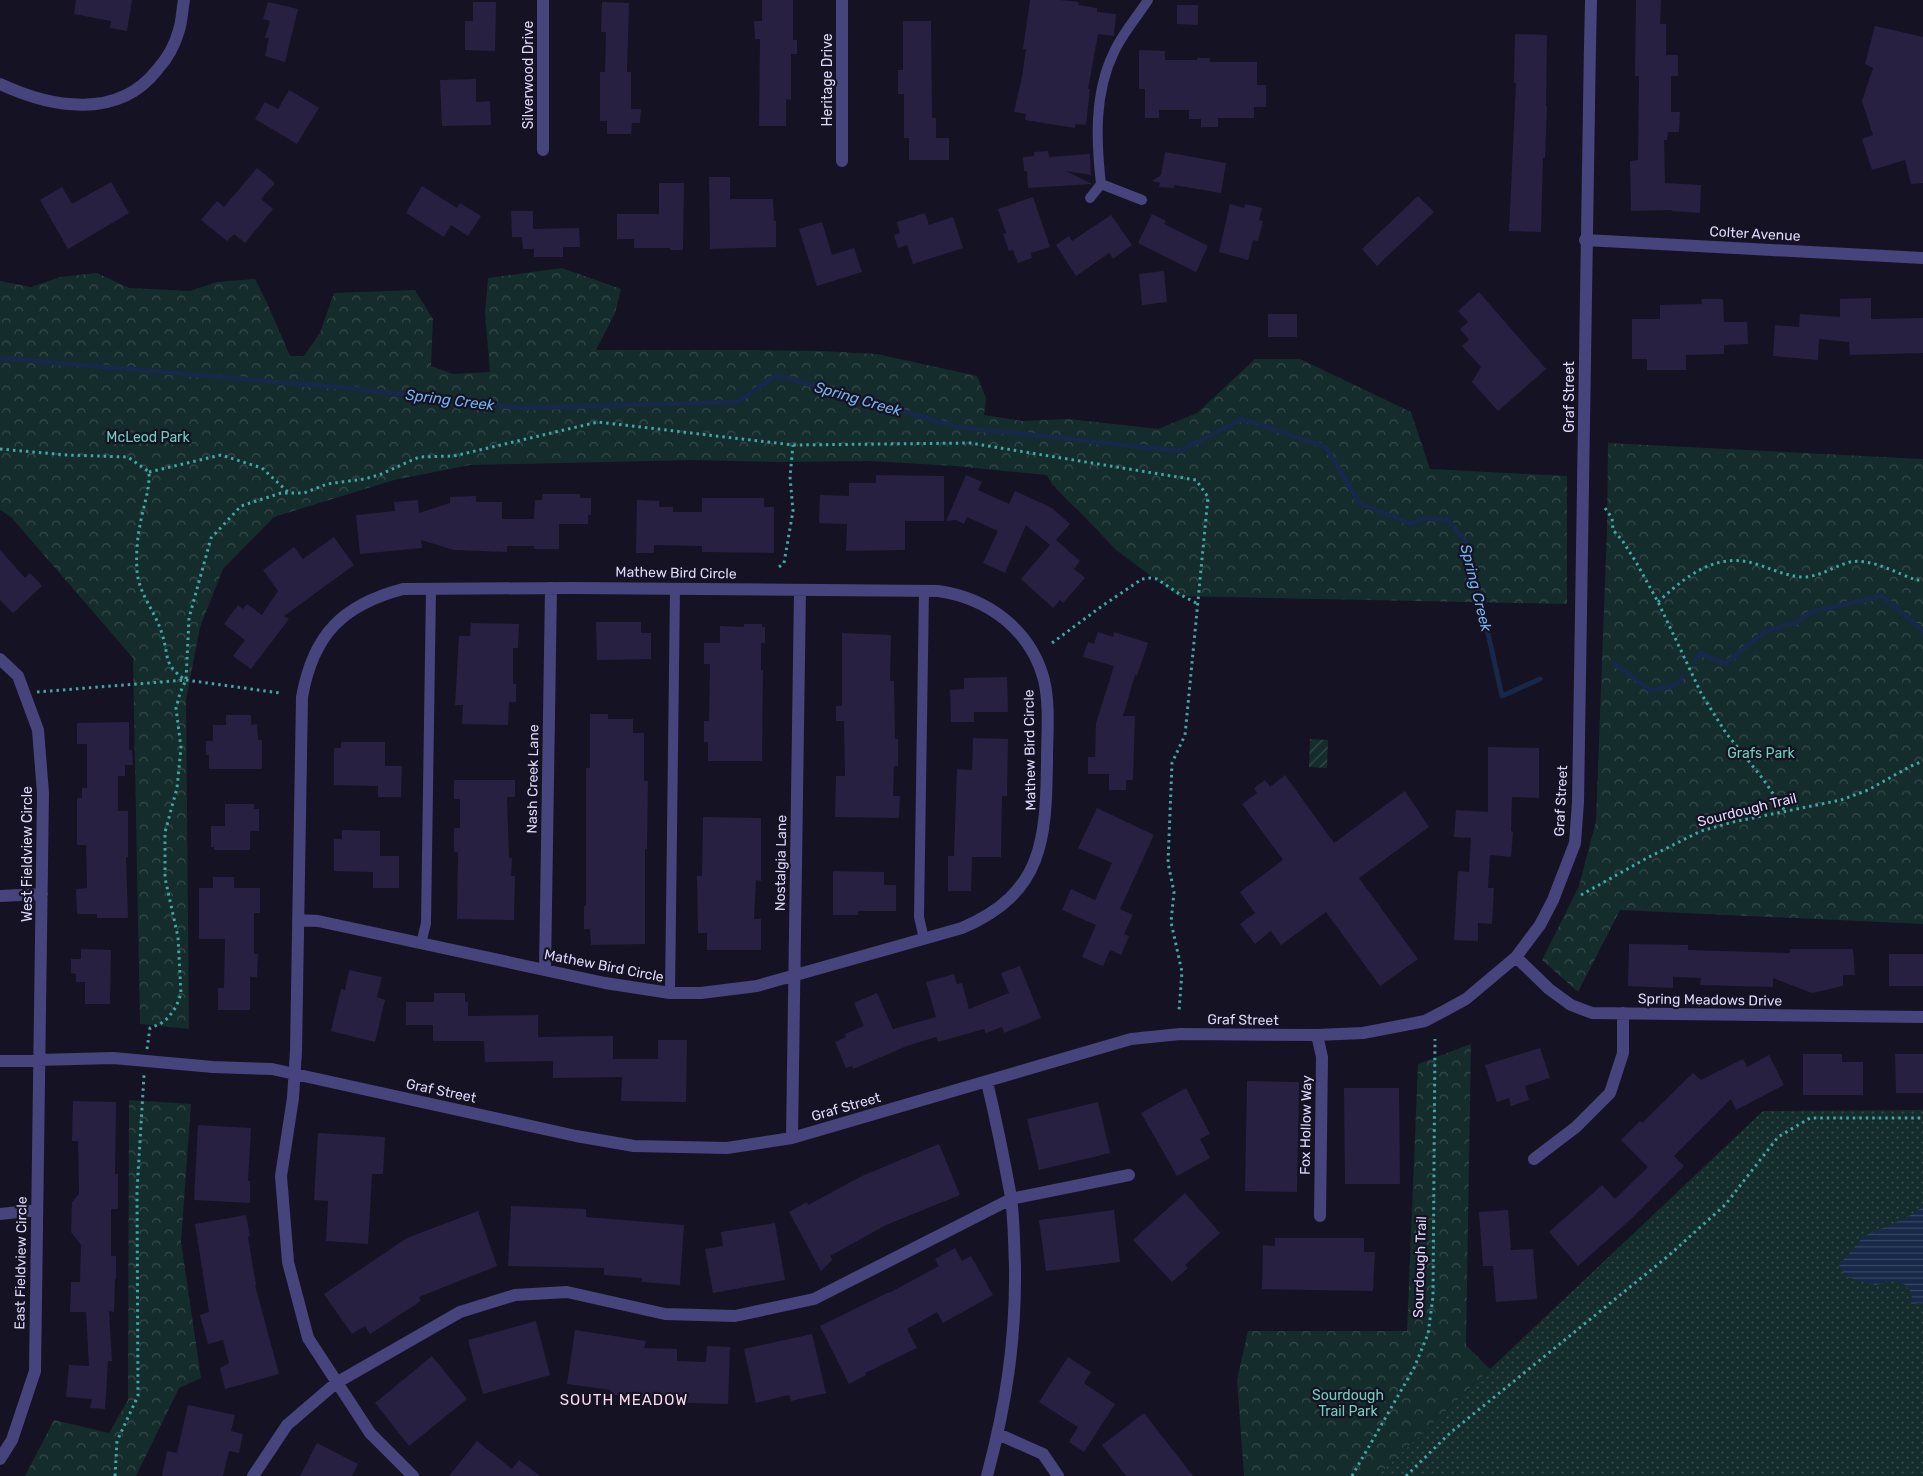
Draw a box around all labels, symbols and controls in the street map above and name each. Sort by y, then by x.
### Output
street label: Silverwood Drive [520,20,537,129]
street label: Heritage Drive [819,33,836,127]
street label: Colter Avenue [1709,223,1801,245]
street label: Graf Street [1561,361,1578,433]
water label: Spring Creek [813,378,904,420]
water label: Spring Creek [405,386,496,414]
park label: McLeod Park [106,429,190,446]
water label: Spring Creek [1456,542,1496,634]
street label: Mathew Bird Circle [615,563,737,583]
street label: Mathew Bird Circle [1020,689,1040,811]
street label: Nash Creek Lane [524,724,542,834]
park label: Grafs Park [1727,745,1796,762]
street label: Graf Street [1551,764,1571,837]
street label: West Fieldview Circle [19,786,36,922]
street label: Sourdough Trail [1696,789,1798,831]
street label: Nostalgia Lane [772,815,790,911]
street label: Mathew Bird Circle [543,946,665,986]
street label: Spring Meadows Drive [1638,990,1782,1010]
street label: Graf Street [1207,1011,1279,1029]
street label: Graf Street [404,1075,478,1107]
street label: Fox Hollow Way [1297,1075,1315,1175]
street label: Graf Street [809,1089,883,1125]
street label: East Fieldview Circle [11,1196,31,1330]
street label: Sourdough Trail [1410,1216,1430,1318]
park label: Sourdough Trail Park [1312,1387,1384,1420]
district label: SOUTH MEADOW [560,1391,688,1409]

